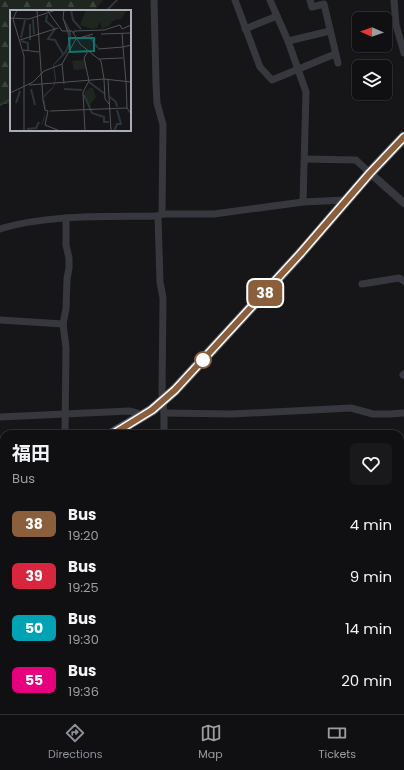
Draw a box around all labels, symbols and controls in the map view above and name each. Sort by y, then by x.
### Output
inset map [10,10,131,131]
north arrow [352,12,392,52]
map controls [352,12,392,100]
button: layers [352,60,392,100]
line badge: 38 [247,280,283,306]
text: 38 [256,283,274,303]
unlabelled marker [194,351,212,369]
text: 福田 [12,440,50,467]
button: heart [350,443,392,485]
text: Bus [12,469,35,488]
text: Bus [68,504,96,525]
text: 38 [25,514,43,534]
text: 4 min [350,514,392,535]
text: 19:20 [68,526,99,545]
text: Bus [68,556,96,577]
text: 39 [25,566,43,586]
text: 9 min [350,566,392,587]
text: 19:25 [68,578,99,597]
text: Bus [68,608,96,629]
text: 50 [25,618,43,638]
text: 14 min [345,618,392,639]
text: 19:30 [68,630,99,649]
text: Bus [68,660,96,681]
text: 55 [25,670,43,690]
text: 20 min [341,670,392,691]
text: 19:36 [68,682,99,701]
tab: Directions [48,722,103,763]
tab: Map [198,722,223,763]
tab: Tickets [319,722,356,763]

